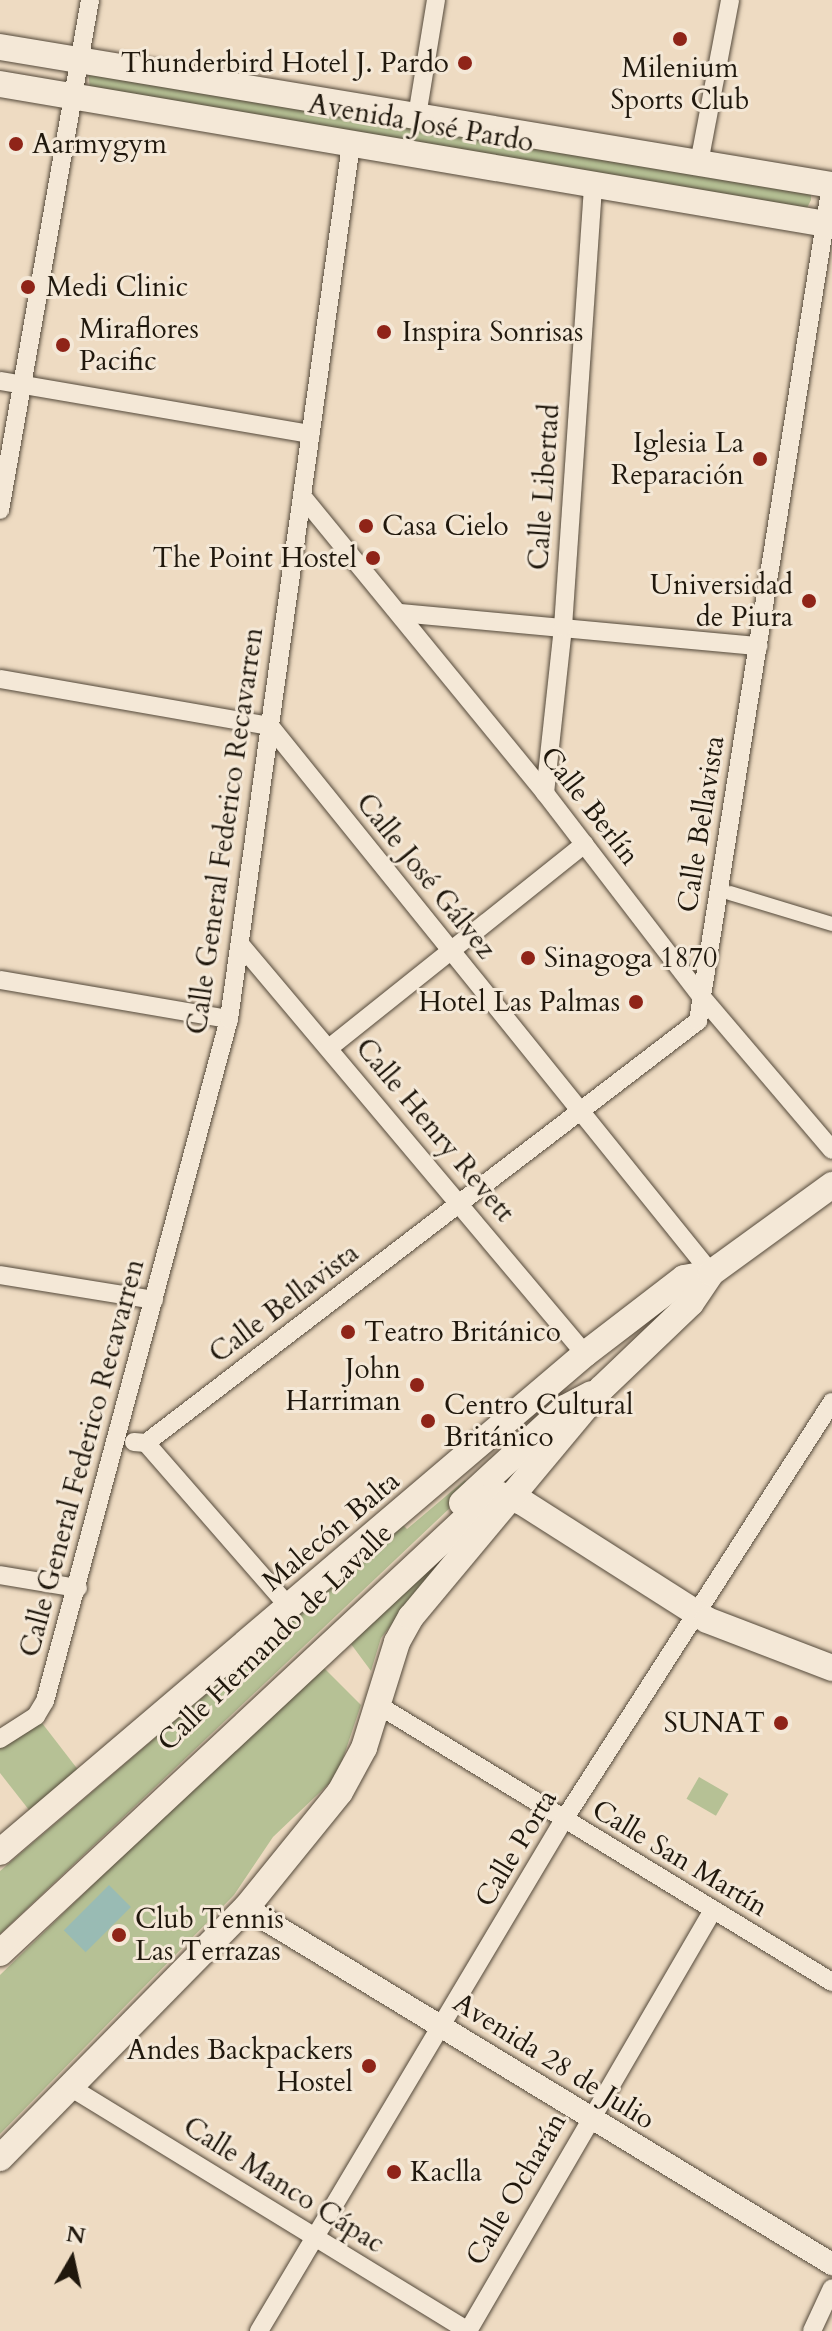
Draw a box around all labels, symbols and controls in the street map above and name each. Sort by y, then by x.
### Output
marker: Milenium Sports Club [671,30,689,48]
place label: Thunderbird Hotel J. Pardo [121,46,449,80]
place label: Milenium Sports Club [611,51,749,117]
marker: Thunderbird Hotel J. Pardo [456,54,474,72]
street label: Avenida José Pardo [306,87,536,159]
place label: Aarmygym [32,127,167,161]
marker: Aarmygym [7,135,25,153]
place label: Medi Clinic [46,270,188,304]
marker: Medi Clinic [17,276,39,298]
place label: Miraflores Pacific [79,312,199,378]
place label: Inspira Sonrisas [402,315,583,349]
marker: Inspira Sonrisas [373,321,395,343]
marker: Miraflores Pacific [54,336,72,354]
street label: Calle Libertad [521,403,567,571]
place label: Iglesia La Reparación [611,426,744,492]
marker: Iglesia La Reparación [751,450,769,468]
place label: Casa Cielo [382,509,509,543]
marker: Casa Cielo [357,517,375,535]
place label: The Point Hostel [152,541,357,575]
marker: The Point Hostel [364,549,382,567]
place label: Universidad de Piura [650,568,793,634]
marker: Universidad de Piura [800,592,818,610]
street label: Calle General Federico Recavarren [180,625,270,1037]
street label: Calle Bellavista [670,733,732,915]
street label: Calle Berlín [533,740,647,872]
street label: Calle José Gálvez [349,787,503,965]
place label: Sinagoga 1870 [544,941,717,975]
marker: Sinagoga 1870 [519,949,537,967]
place label: Hotel Las Palmas [418,985,620,1019]
marker: Hotel Las Palmas [627,993,645,1011]
street label: Calle Henry Revett [348,1031,522,1229]
street label: Calle Bellavista [203,1236,365,1370]
street label: Calle General Federico Recavarren [13,1255,151,1661]
place label: Teatro Británico [364,1315,561,1349]
marker: Teatro Británico [339,1323,357,1341]
place label: John Harriman [286,1352,401,1418]
marker: John Harriman [408,1376,426,1394]
place label: Centro Cultural Británico [444,1388,633,1454]
marker: Centro Cultural Británico [419,1412,437,1430]
street label: Malecón Balta [256,1464,406,1598]
street label: Calle Hernando de Lavalle [151,1516,399,1758]
place label: SUNAT [664,1706,765,1740]
marker: SUNAT [772,1714,790,1732]
street label: Calle Porta [468,1783,564,1913]
street label: Calle San Martín [586,1792,774,1924]
place label: Club Tennis Las Terrazas [135,1902,284,1968]
marker: Club Tennis Las Terrazas [110,1926,128,1944]
street label: Avenida 28 de Julio [447,1985,661,2137]
place label: Andes Backpackers Hostel [127,2033,353,2099]
marker: Andes Backpackers Hostel [360,2057,378,2075]
street label: Calle Ocharán [459,2107,573,2271]
street label: Calle Manco Cápac [177,2110,391,2260]
place label: Kaclla [410,2155,482,2189]
marker: Kaclla [385,2163,403,2181]
north arrow [32,2219,112,2299]
text: N [64,2219,88,2252]

